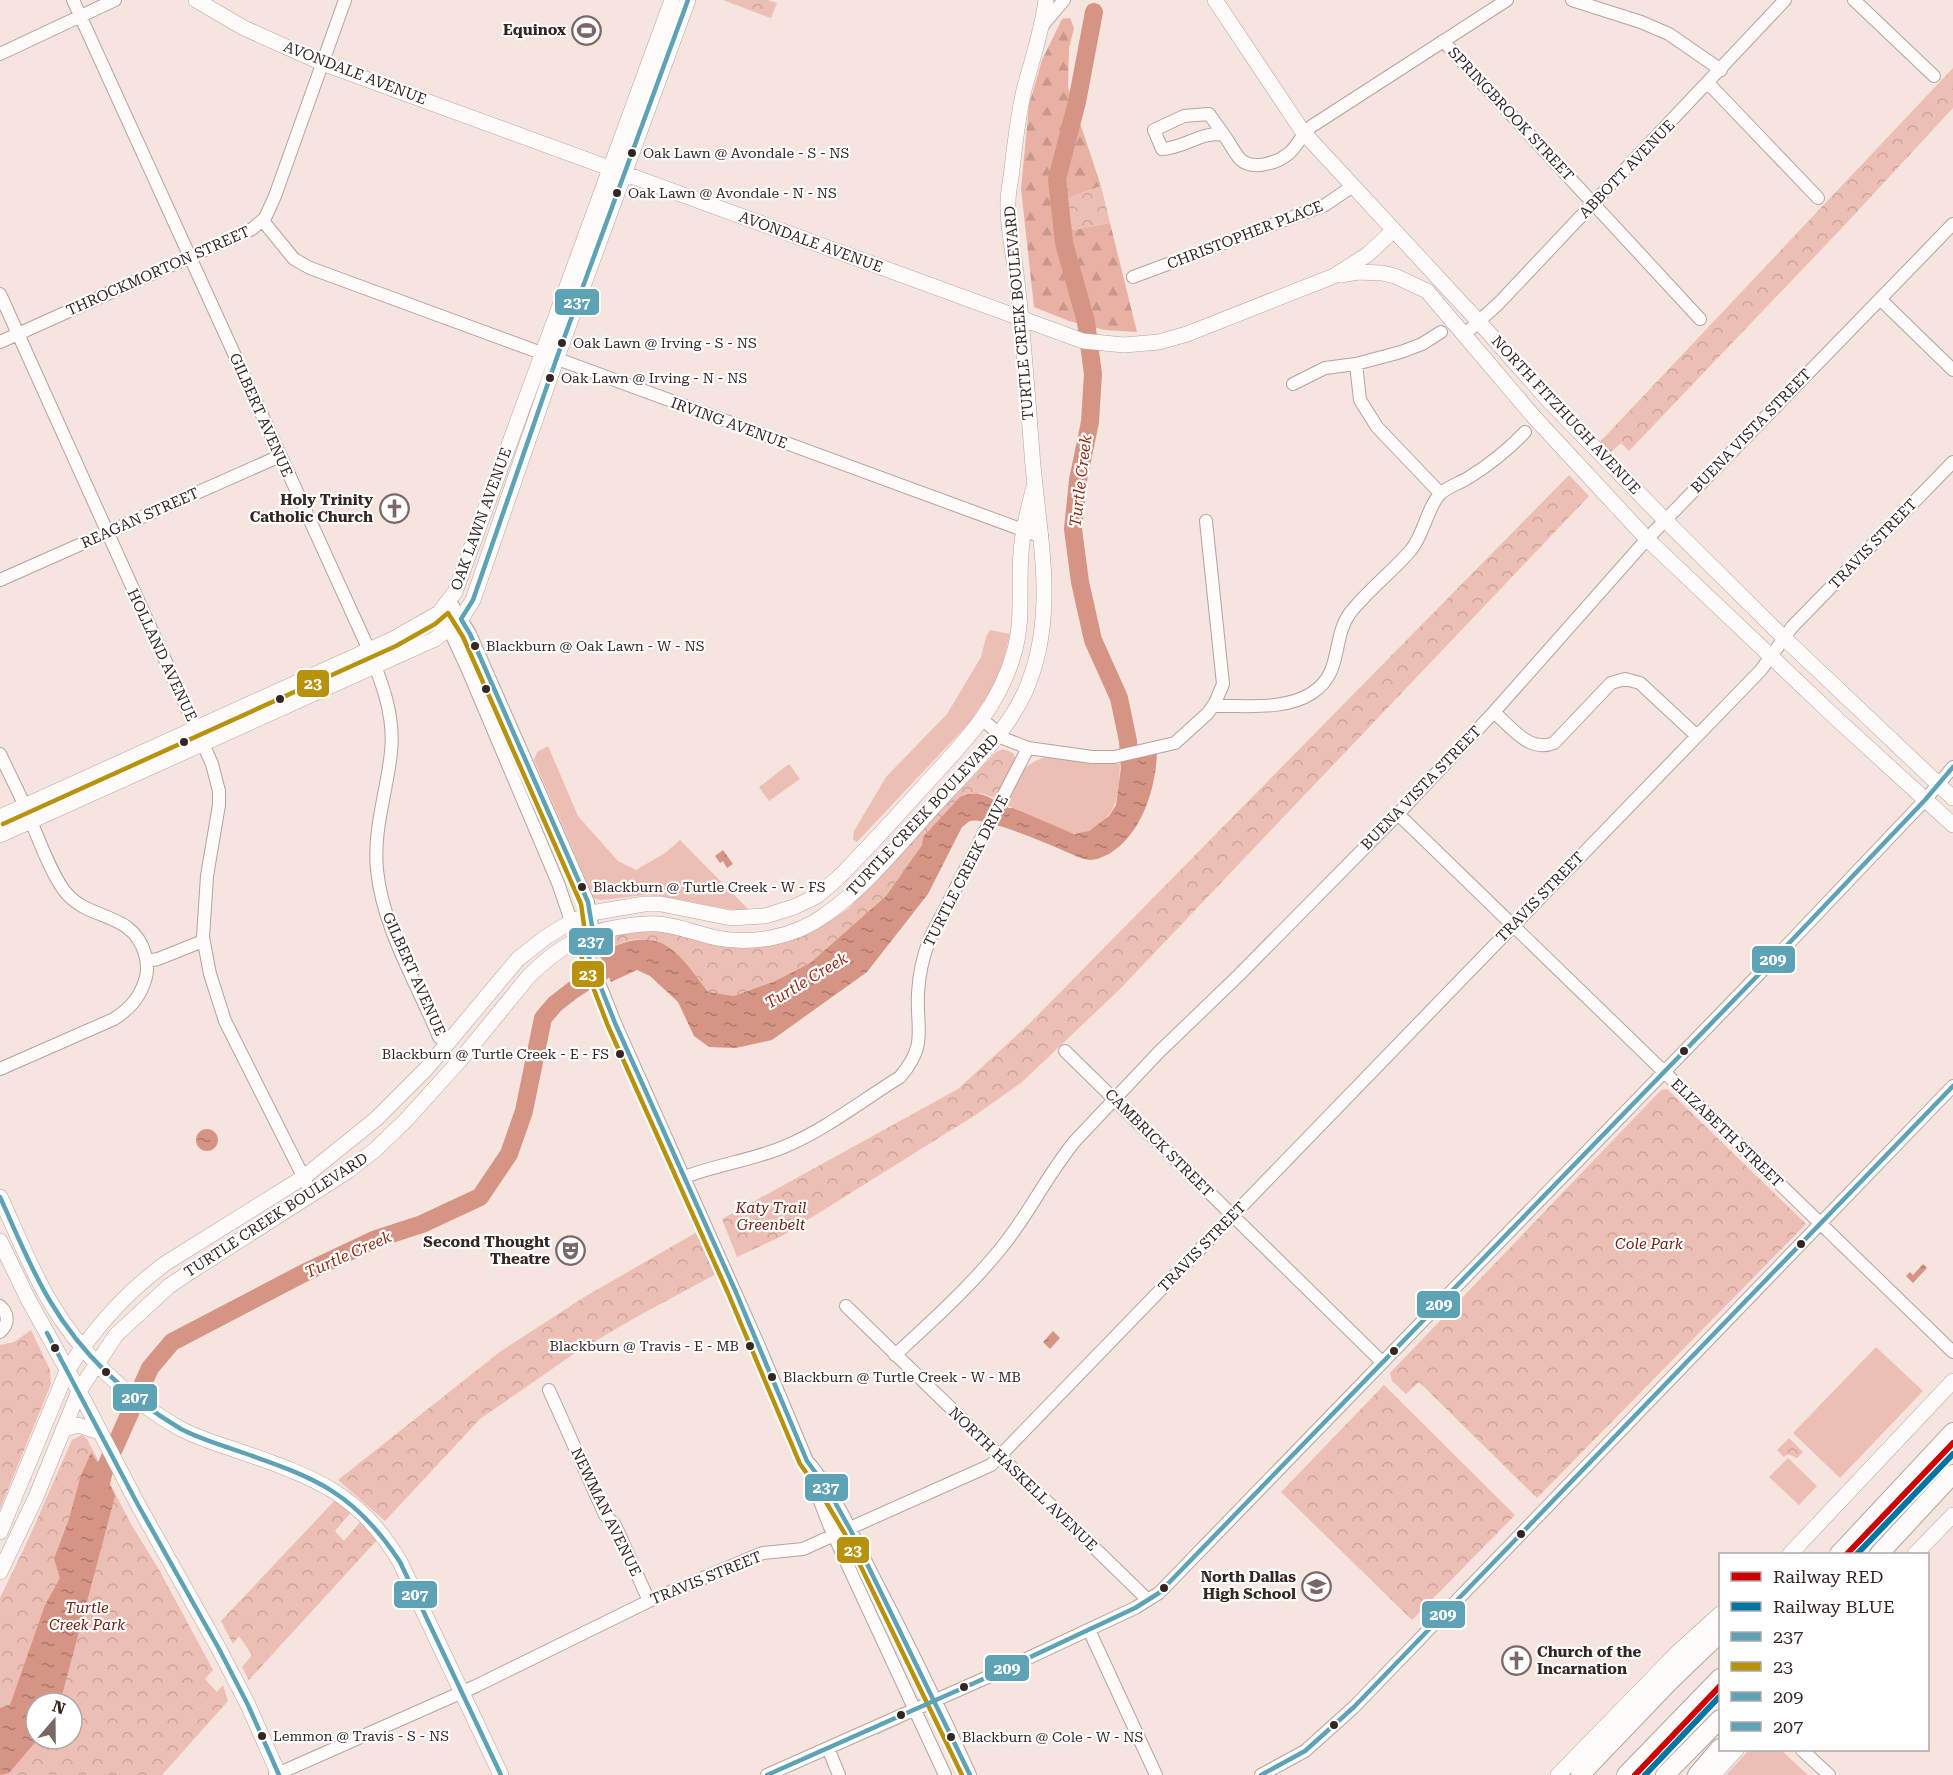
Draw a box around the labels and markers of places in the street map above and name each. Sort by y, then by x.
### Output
sports icon: Equinox [571,14,603,46]
place label: Equinox [503,21,566,39]
place label: Oak Lawn @ Avondale - S - NS [643,145,850,161]
marker: Oak Lawn @ Avondale - S - NS [626,147,638,159]
place label: Oak Lawn @ Avondale - N - NS [628,185,837,201]
marker: Oak Lawn @ Avondale - N - NS [611,187,623,199]
place label: Oak Lawn @ Irving - S - NS [573,335,757,351]
marker: Oak Lawn @ Irving - S - NS [556,337,568,349]
place label: Oak Lawn @ Irving - N - NS [561,370,747,386]
marker: Oak Lawn @ Irving - N - NS [544,372,556,384]
place label: Holy Trinity Catholic Church [250,491,373,526]
church icon: Holy Trinity Catholic Church [378,493,410,525]
place label: Blackburn @ Oak Lawn - W - NS [486,638,705,654]
marker: Blackburn @ Oak Lawn - W - NS [469,640,481,652]
unlabelled marker [480,683,492,695]
unlabelled marker [274,693,286,705]
unlabelled marker [178,736,190,748]
place label: Blackburn @ Turtle Creek - W - FS [593,879,826,895]
marker: Blackburn @ Turtle Creek - W - FS [576,881,588,893]
unlabelled marker [1678,1045,1690,1057]
place label: Blackburn @ Turtle Creek - E - FS [382,1046,609,1062]
marker: Blackburn @ Turtle Creek - E - FS [614,1048,626,1060]
place label: Second Thought Theatre [423,1233,550,1268]
theatre icon: Second Thought Theatre [555,1235,587,1267]
unlabelled marker [1795,1238,1807,1250]
place label: Blackburn @ Travis - E - MB [549,1338,739,1354]
marker: Blackburn @ Travis - E - MB [744,1340,756,1352]
unlabelled marker [49,1342,61,1354]
unlabelled marker [1388,1345,1400,1357]
unlabelled marker [100,1366,112,1378]
place label: Blackburn @ Turtle Creek - W - MB [783,1369,1021,1385]
marker: Blackburn @ Turtle Creek - W - MB [766,1371,778,1383]
unlabelled marker [1515,1528,1527,1540]
place label: North Dallas High School [1201,1568,1296,1603]
school or university icon: North Dallas High School [1301,1570,1333,1602]
unlabelled marker [1158,1582,1170,1594]
place label: Church of the Incarnation [1537,1643,1642,1678]
church icon: Church of the Incarnation [1500,1645,1532,1677]
unlabelled marker [958,1681,970,1693]
unlabelled marker [895,1709,907,1721]
unlabelled marker [1328,1719,1340,1731]
place label: Lemmon @ Travis - S - NS [273,1728,449,1744]
place label: Blackburn @ Cole - W - NS [962,1729,1144,1745]
marker: Lemmon @ Travis - S - NS [256,1730,268,1742]
marker: Blackburn @ Cole - W - NS [945,1731,957,1743]

